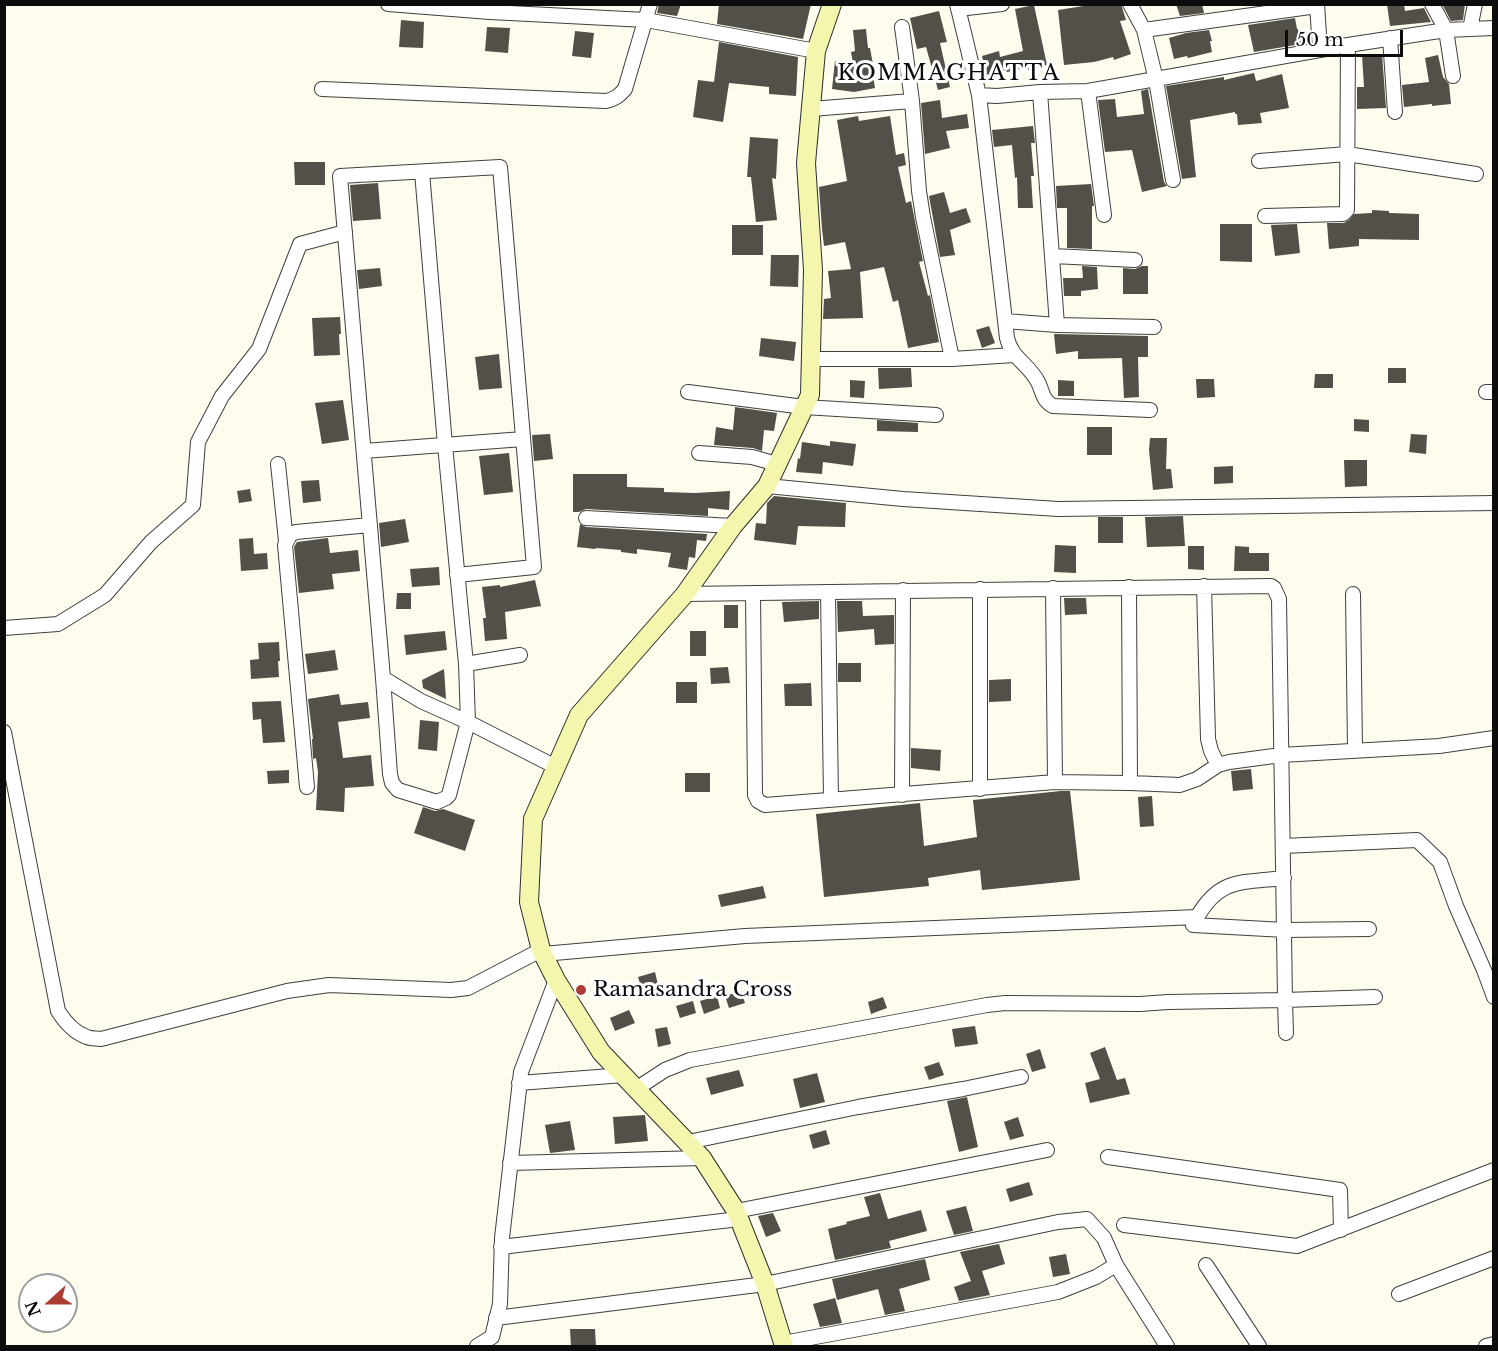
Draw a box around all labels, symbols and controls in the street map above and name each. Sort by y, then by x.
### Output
scale bar [1288,18,1406,56]
text: 50 m [1296,29,1344,51]
district label: KOMMAGHATTA [837,61,1061,87]
place label: Ramasandra Cross [593,977,792,1003]
marker: Ramasandra Cross [574,983,588,997]
north arrow [18,1273,78,1333]
text: N [21,1298,45,1319]

